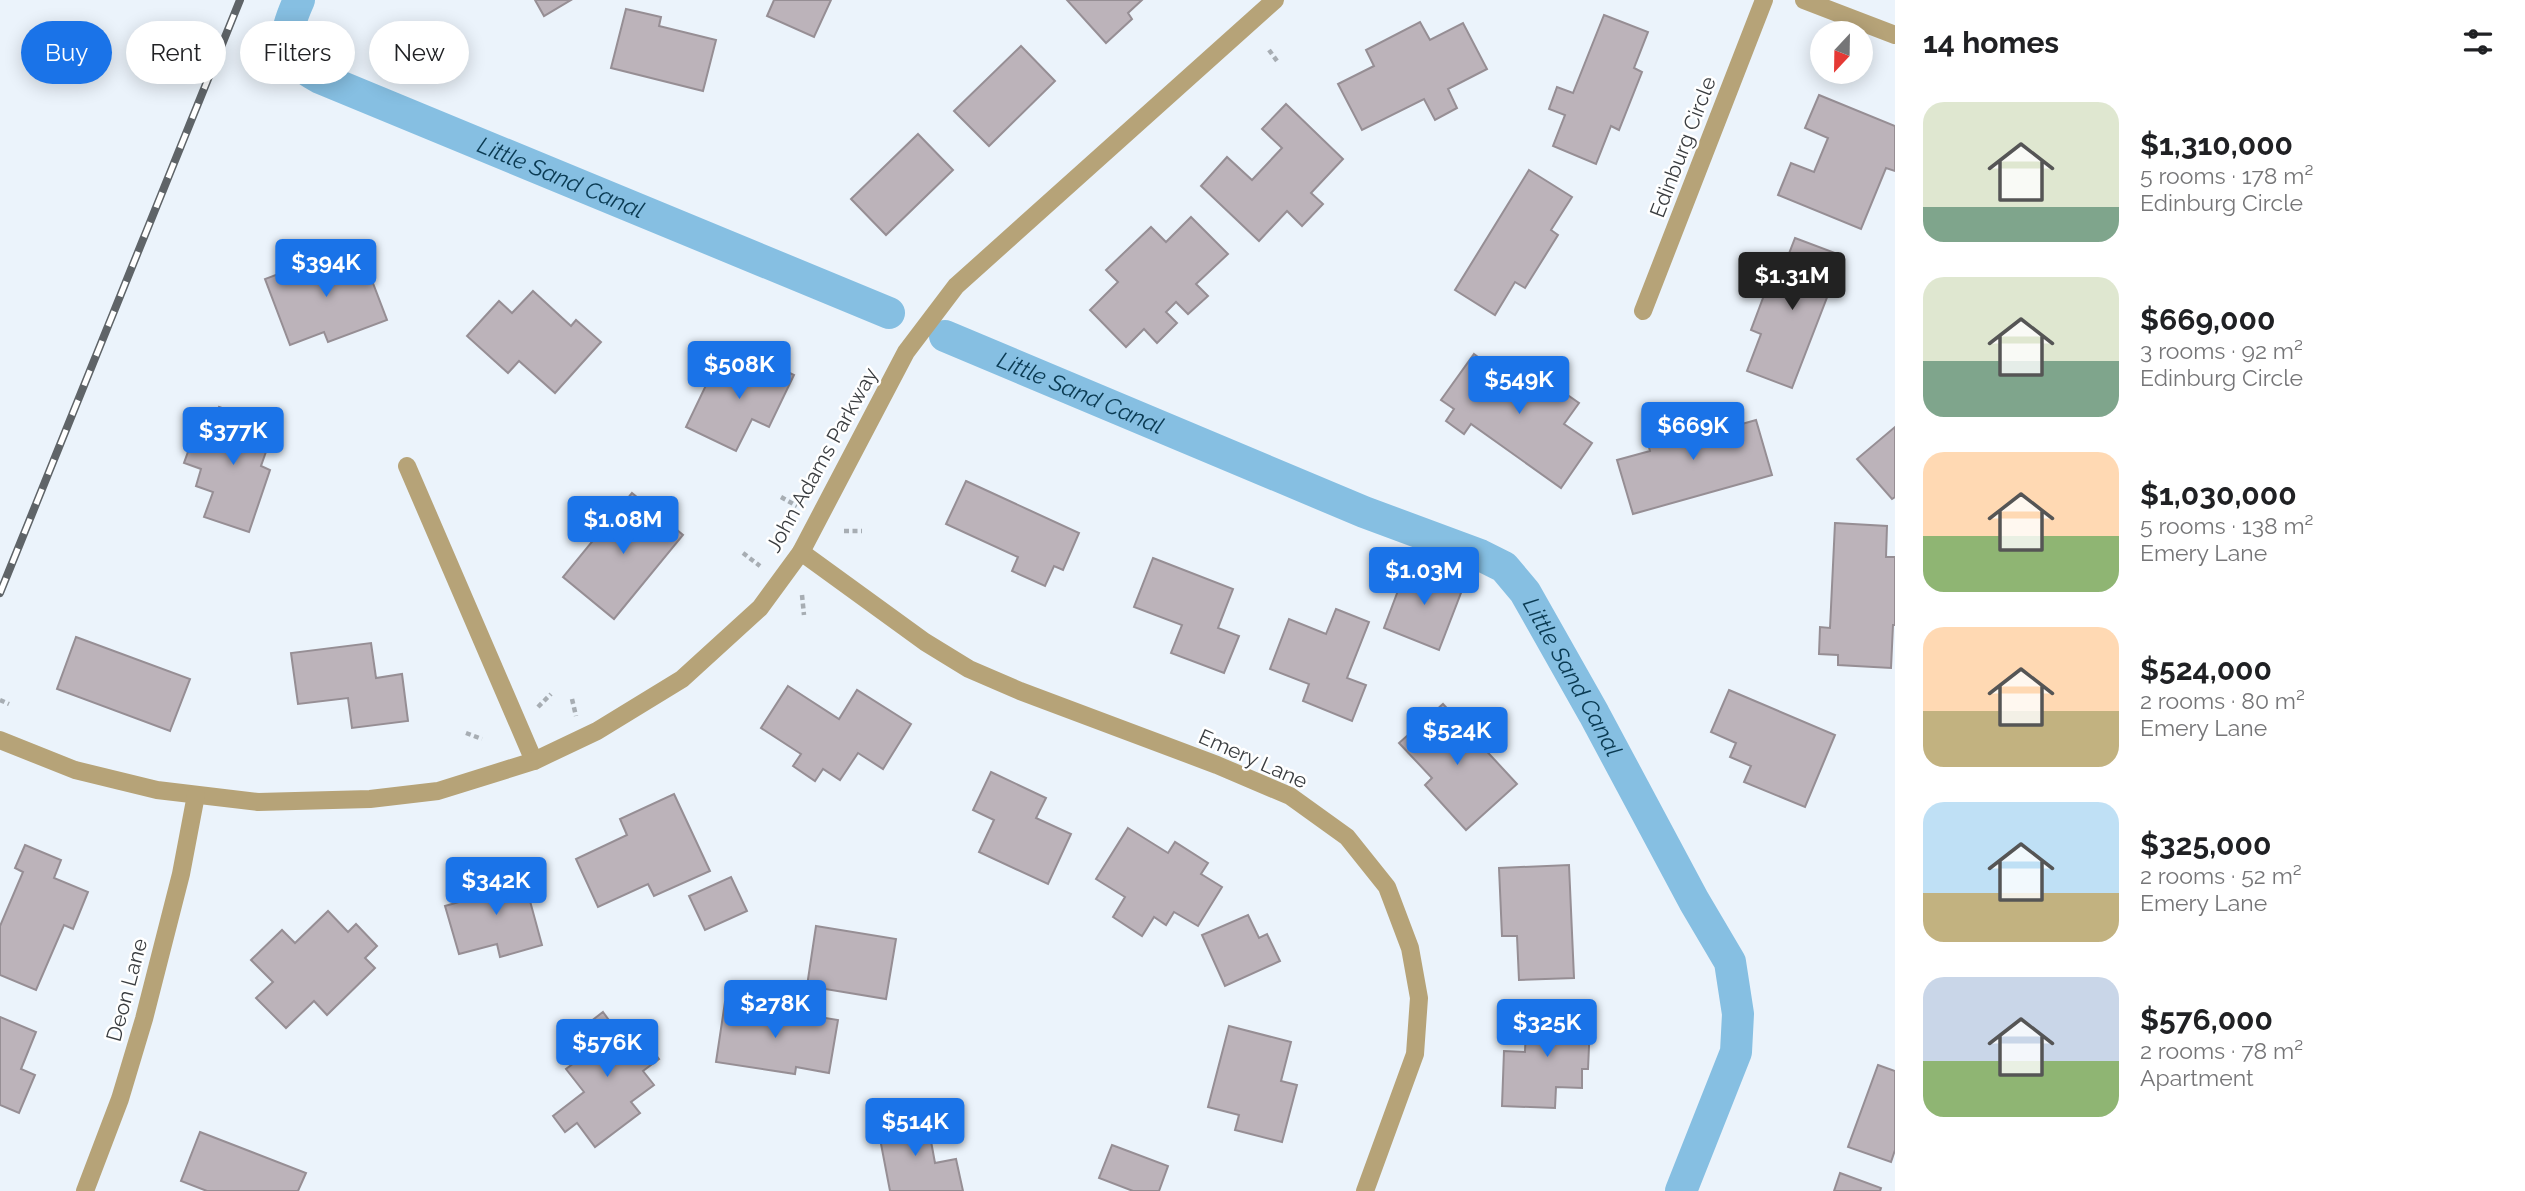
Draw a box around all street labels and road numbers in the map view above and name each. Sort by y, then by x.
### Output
street label: Edinburg Circle [1644,73,1721,221]
street label: John Adams Parkway [760,363,883,556]
street label: Emery Lane [1195,724,1311,794]
street label: Deon Lane [101,936,152,1044]

